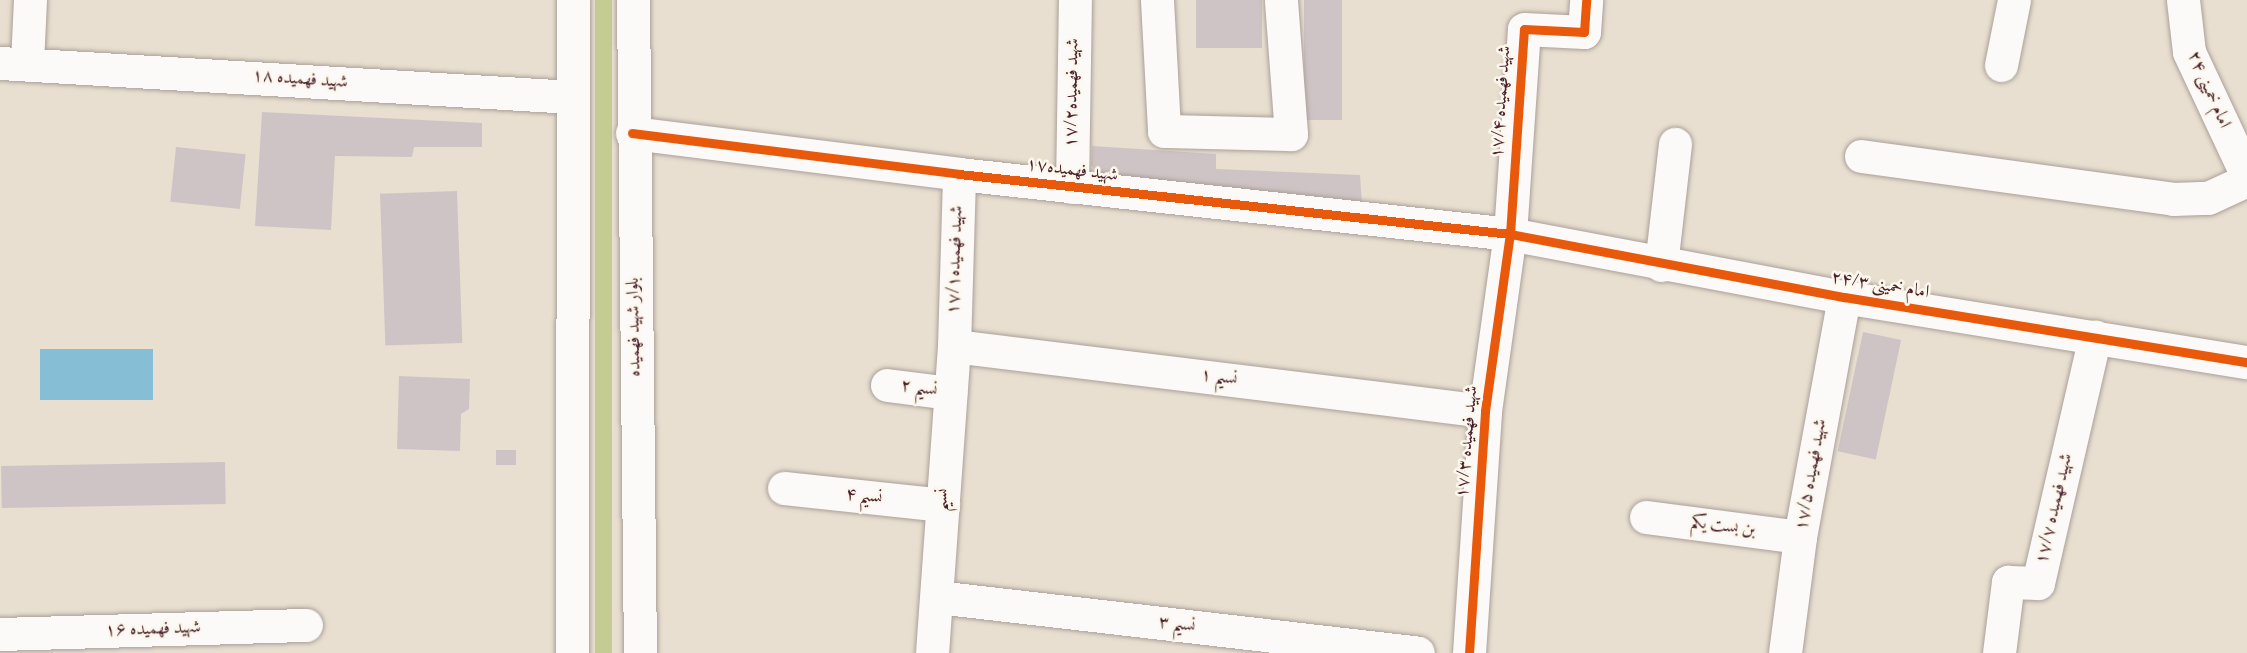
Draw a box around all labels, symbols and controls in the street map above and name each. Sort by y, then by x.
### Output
street label: شهید فهمیده۱۷/۲ [1061,38,1085,148]
street label: شهید فهمیده ۱۷/۴ [1487,45,1517,159]
street label: امام خمینی ۲۴ [2181,48,2235,132]
street label: شهید فهمیده ۱۸ [251,66,349,94]
street label: شهید فهمیده۱۷ [1025,155,1119,187]
street label: شهید فهمیده۱۷/۱ [943,205,969,315]
street label: امام خمینی ۲۴/۳ [1829,268,1931,304]
street label: بلوار شهید فهمیده [623,277,647,377]
street label: نسیم ۱ [1199,365,1239,391]
street label: نسیم ۲ [899,376,939,402]
street label: شهید فهمیده ۱۷/۳ [1452,385,1484,499]
street label: شهید فهمیده ۱۷/۵ [1792,418,1832,532]
street label: شهید فهمیده ۱۷/۷ [2032,452,2078,566]
street label: نسیم ۴ [844,484,884,510]
street label: نسیم [931,488,955,512]
street label: بن بست یکم [1689,512,1757,542]
street label: نسیم ۳ [1157,612,1197,638]
street label: شهید فهمیده ۱۶ [105,618,201,642]

